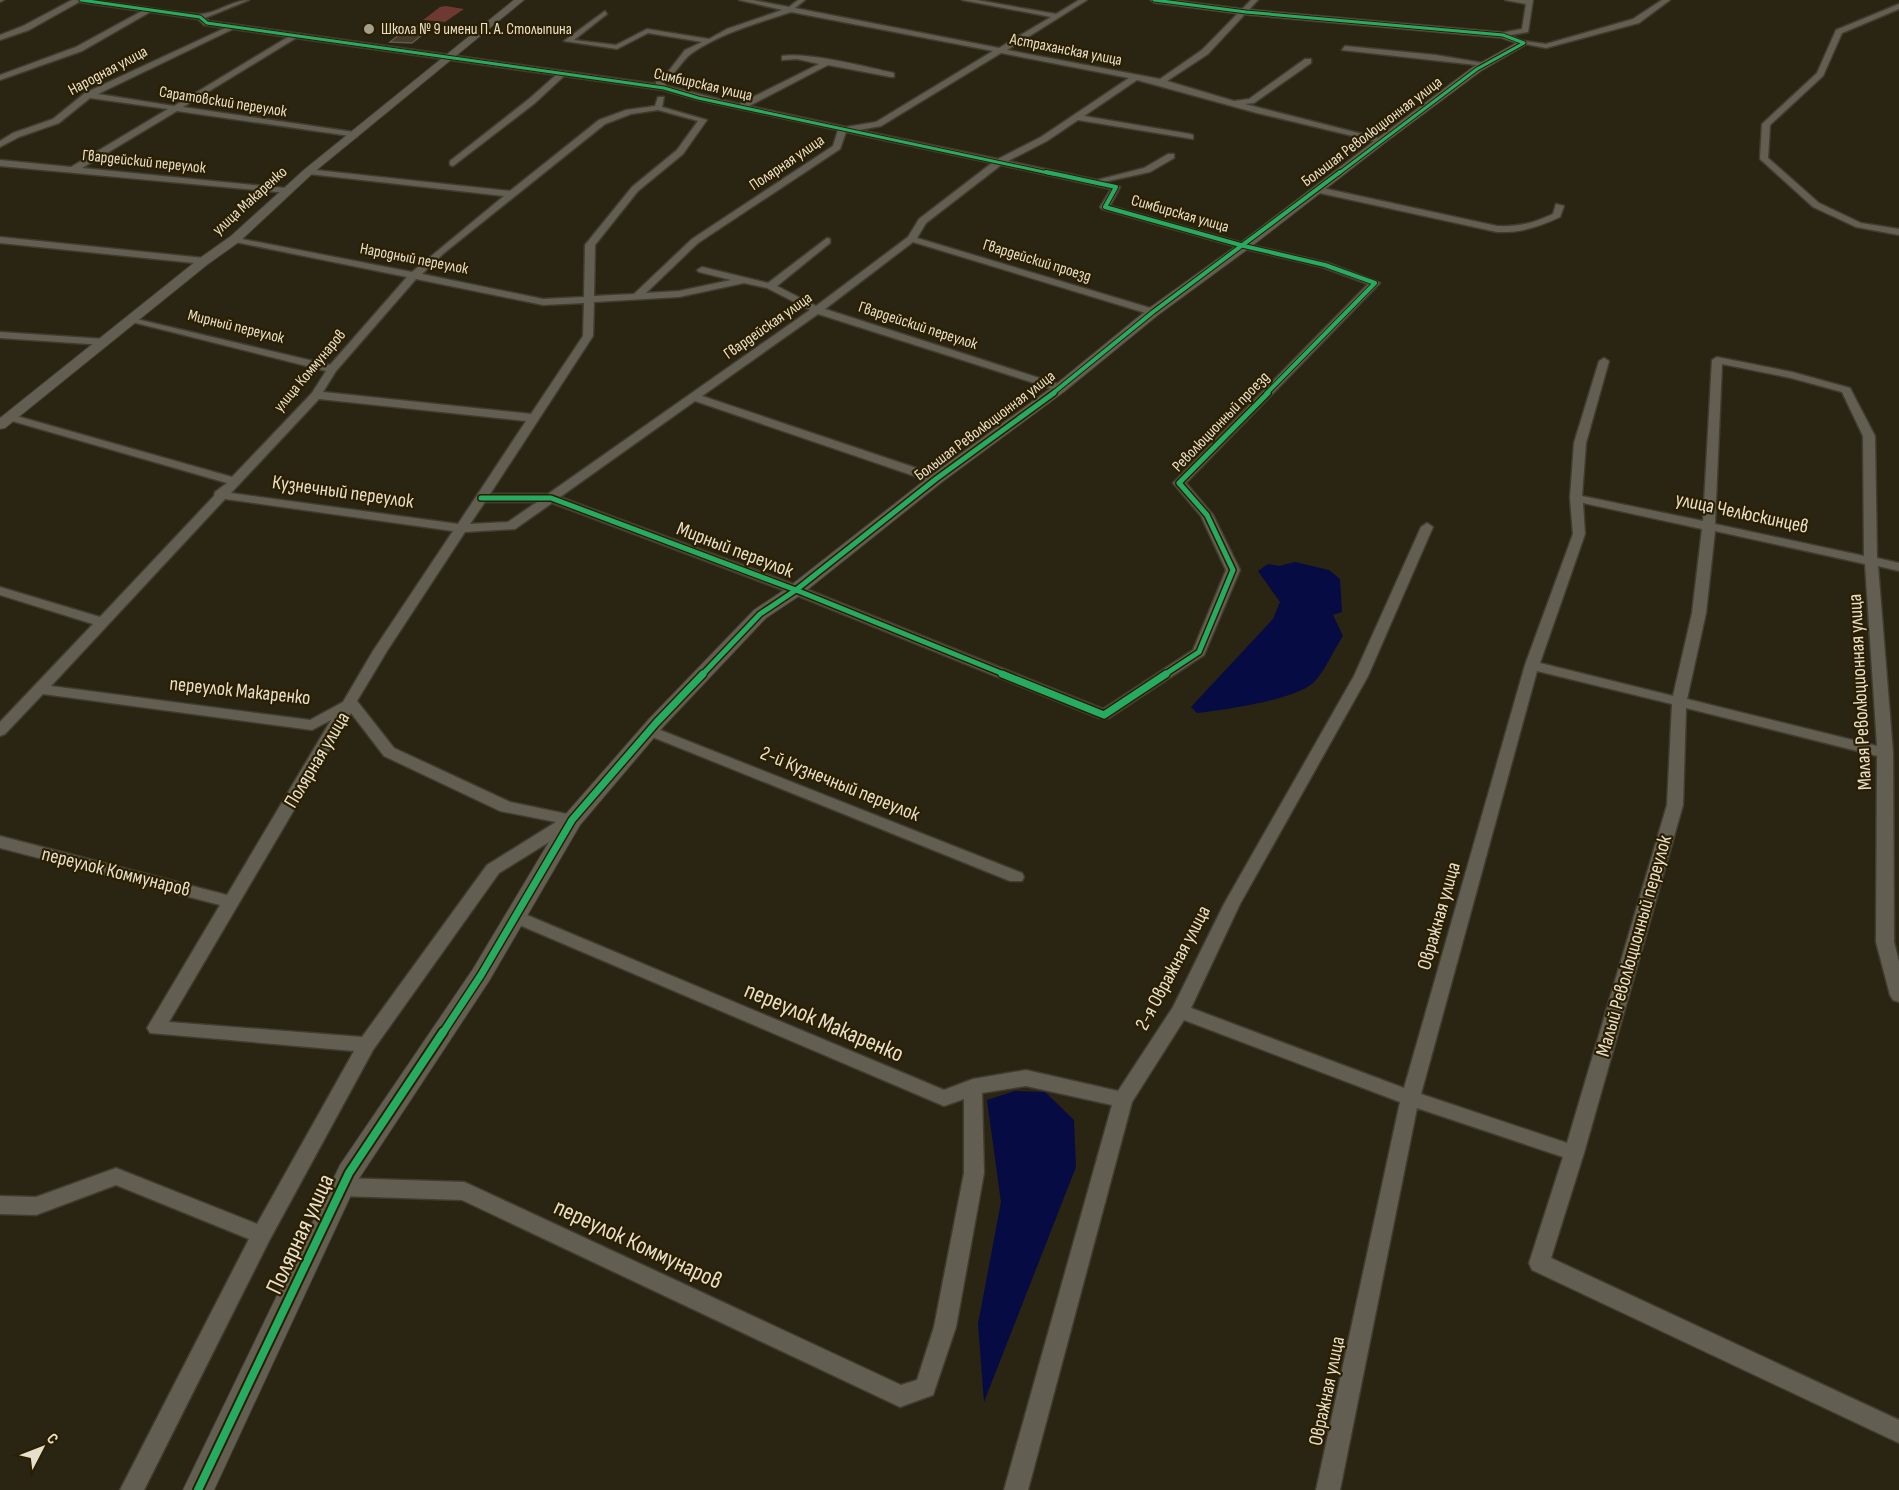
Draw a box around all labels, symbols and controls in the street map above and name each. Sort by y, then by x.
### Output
place label: Школа № 9 имени П. А. Столыпина [381,20,572,39]
marker: Школа № 9 имени П. А. Столыпина [362,22,376,36]
street label: Астраханская улица [1007,30,1124,70]
street label: Народная улица [65,42,151,100]
street label: Симбирская улица [652,64,754,106]
street label: Большая Революционная улица [1298,73,1446,191]
street label: Саратовский переулок [158,83,289,122]
street label: Полярная улица [746,131,828,195]
street label: Гвардейский переулок [81,146,208,178]
street label: улица Макаренко [209,163,291,239]
street label: Симбирская улица [1129,191,1231,237]
street label: Гвардейский проезд [981,235,1093,287]
street label: Народный переулок [358,239,471,279]
street label: Гвардейская улица [720,289,816,363]
street label: Гвардейский переулок [856,298,981,355]
street label: Мирный переулок [186,306,287,348]
street label: улица Коммунаров [270,326,350,416]
street label: Большая Революционная улица [911,367,1059,485]
street label: Революционный проезд [1168,368,1274,476]
street label: Кузнечный переулок [271,470,416,514]
street label: улица Челюскинцев [1673,487,1811,539]
street label: Мирный переулок [673,517,797,583]
street label: Малая Революционная улица [1843,593,1877,791]
street label: переулок Макаренко [168,672,312,710]
street label: Полярная улица [279,708,355,812]
street label: 2-й Кузнечный переулок [757,741,924,827]
street label: Малый Революционный переулок [1591,832,1677,1059]
street label: переулок Коммунаров [39,842,193,902]
street label: Овражная улица [1412,859,1466,973]
street label: 2-я Овражная улица [1130,902,1216,1034]
street label: переулок Макаренко [740,975,908,1069]
street label: Полярная улица [260,1169,340,1299]
street label: переулок Коммунаров [549,1192,727,1296]
street label: Овражная улица [1304,1334,1350,1448]
north arrow [12,1418,72,1478]
text: С [42,1430,62,1448]

